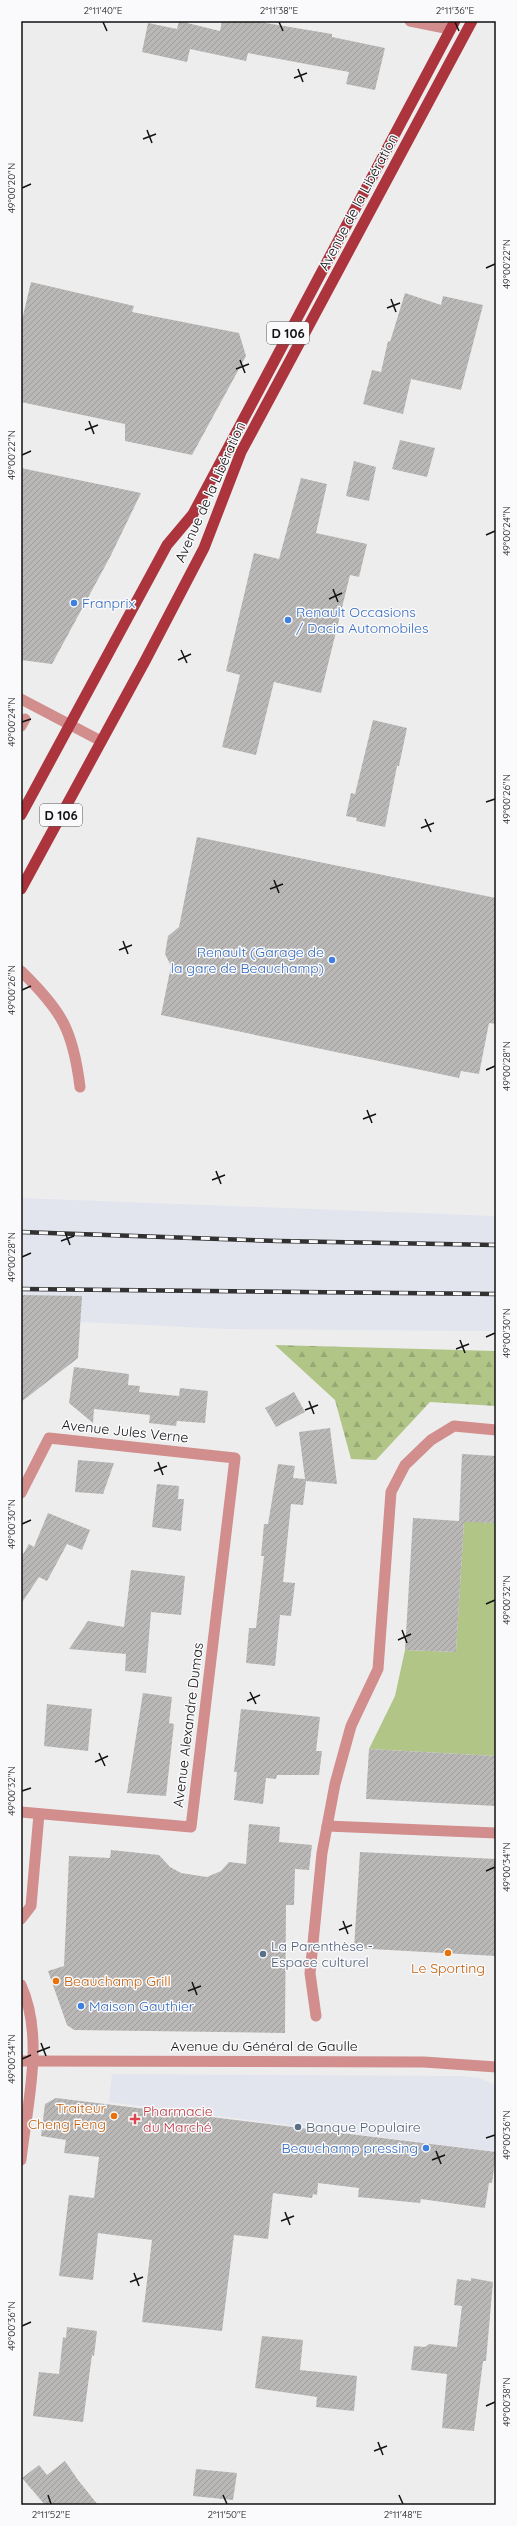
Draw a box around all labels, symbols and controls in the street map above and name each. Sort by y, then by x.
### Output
text: 2°11'40"E [84,4,123,17]
text: 2°11'38"E [260,4,298,17]
text: 2°11'36"E [436,4,474,17]
street label: Avenue de la Libération [314,131,402,273]
text: 49°00'20"N [5,163,18,213]
text: 49°00'22"N [500,239,513,289]
road number: D 106 [267,322,309,344]
street label: Avenue de la Libération [171,419,249,565]
text: 49°00'22"N [5,430,18,480]
text: 49°00'24"N [500,506,513,556]
place label: Franprix [82,594,135,612]
marker: Franprix [69,598,79,608]
place label: Renault Occasions / Dacia Automobiles [296,603,429,637]
marker: Renault Occasions / Dacia Automobiles [283,615,293,625]
text: 49°00'24"N [5,697,18,747]
text: 49°00'26"N [500,774,513,824]
road number: D 106 [40,804,82,826]
place label: Renault (Garage de la gare de Beauchamp) [171,943,324,977]
marker: Renault (Garage de la gare de Beauchamp) [327,955,337,965]
text: 49°00'26"N [5,965,18,1015]
text: 49°00'28"N [500,1041,513,1091]
text: 49°00'28"N [5,1232,18,1282]
text: 49°00'30"N [500,1308,513,1358]
street label: Avenue Jules Verne [61,1415,189,1447]
text: 49°00'30"N [5,1499,18,1549]
text: 49°00'32"N [500,1575,513,1625]
street label: Avenue Alexandre Dumas [169,1641,207,1809]
text: 49°00'32"N [5,1766,18,1816]
text: 49°00'34"N [500,1842,513,1892]
place label: La Parenthèse - Espace culturel [271,1937,373,1971]
marker: Le Sporting [443,1948,453,1958]
marker: La Parenthèse - Espace culturel [258,1949,268,1959]
place label: Le Sporting [411,1959,485,1977]
place label: Beauchamp Grill [64,1972,171,1990]
marker: Beauchamp Grill [51,1976,61,1986]
place label: Maison Gauthier [89,1997,195,2015]
marker: Maison Gauthier [76,2001,86,2011]
text: 49°00'34"N [5,2034,18,2084]
street label: Avenue du Général de Gaulle [170,2037,358,2055]
place label: Traiteur Cheng Feng [28,2099,107,2133]
place label: Pharmacie du Marché [143,2102,213,2136]
text: 49°00'36"N [500,2110,513,2160]
marker: Traiteur Cheng Feng [109,2111,119,2121]
marker: Pharmacie du Marché [130,2114,140,2124]
place label: Banque Populaire [306,2118,421,2136]
marker: Banque Populaire [293,2122,303,2132]
place label: Beauchamp pressing [281,2139,418,2157]
marker: Beauchamp pressing [421,2143,431,2153]
text: 49°00'36"N [5,2301,18,2351]
text: 49°00'38"N [500,2377,513,2427]
text: 2°11'52"E [32,2508,71,2521]
text: 2°11'50"E [207,2508,247,2521]
text: 2°11'48"E [384,2508,423,2521]

